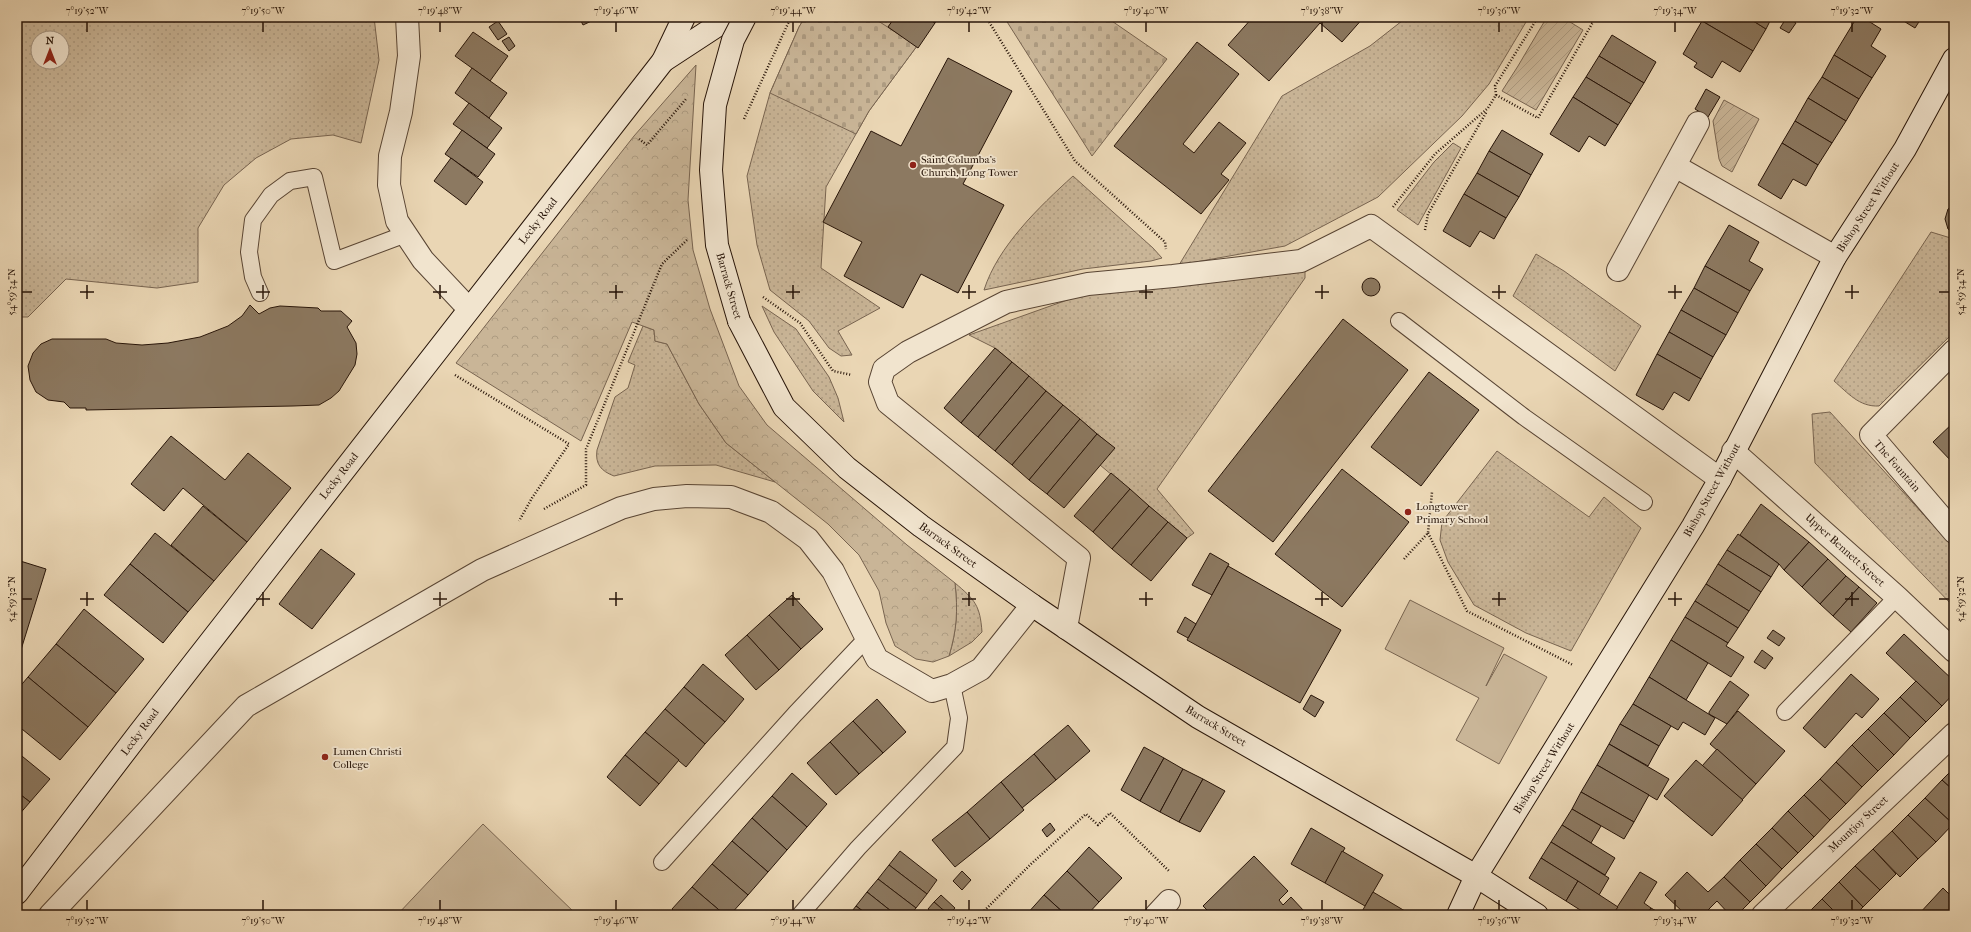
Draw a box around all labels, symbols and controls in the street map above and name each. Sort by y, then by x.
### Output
text: 7°19'52"W [66,5,109,17]
text: 7°19'50"W [242,5,286,17]
text: 7°19'48"W [418,5,463,17]
text: 7°19'46"W [594,5,639,17]
text: 7°19'44"W [771,5,817,17]
text: 7°19'42"W [947,5,992,17]
text: 7°19'40"W [1124,5,1169,17]
text: 7°19'38"W [1301,5,1344,17]
text: 7°19'36"W [1478,5,1522,17]
text: 7°19'34"W [1653,5,1698,17]
text: 7°19'32"W [1831,5,1874,17]
north arrow [30,30,70,70]
text: N [46,34,55,47]
place label: Saint Columba's Church, Long Tower [921,153,1018,179]
street label: Bishop Street Without [1834,159,1902,255]
marker: Saint Columba's Church, Long Tower [908,160,918,170]
street label: Lecky Road [516,194,561,247]
street label: Barrack Street [713,251,745,321]
text: 54°59'34"N [6,268,18,316]
text: 54°59'34"N [1955,268,1967,316]
street label: The Fountain [1871,438,1923,495]
street label: Bishop Street Without [1681,441,1743,539]
street label: Lecky Road [317,449,362,502]
place label: Longtower Primary School [1416,500,1488,526]
marker: Longtower Primary School [1403,507,1413,517]
street label: Upper Bennett Street [1802,511,1888,589]
street label: Barrack Street [916,520,980,570]
text: 54°59'32"N [6,575,18,622]
text: 54°59'32"N [1955,575,1967,622]
street label: Barrack Street [1183,703,1249,749]
street label: Lecky Road [118,705,162,758]
street label: Bishop Street Without [1511,720,1577,816]
place label: Lumen Christi College [333,745,403,771]
marker: Lumen Christi College [320,752,330,762]
street label: Mountjoy Street [1825,793,1891,855]
text: 7°19'52"W [66,915,109,927]
text: 7°19'50"W [242,915,286,927]
text: 7°19'48"W [418,915,463,927]
text: 7°19'46"W [594,915,639,927]
text: 7°19'44"W [771,915,817,927]
text: 7°19'42"W [947,915,992,927]
text: 7°19'40"W [1124,915,1169,927]
text: 7°19'38"W [1301,915,1344,927]
text: 7°19'36"W [1478,915,1522,927]
text: 7°19'34"W [1653,915,1698,927]
text: 7°19'32"W [1831,915,1874,927]

